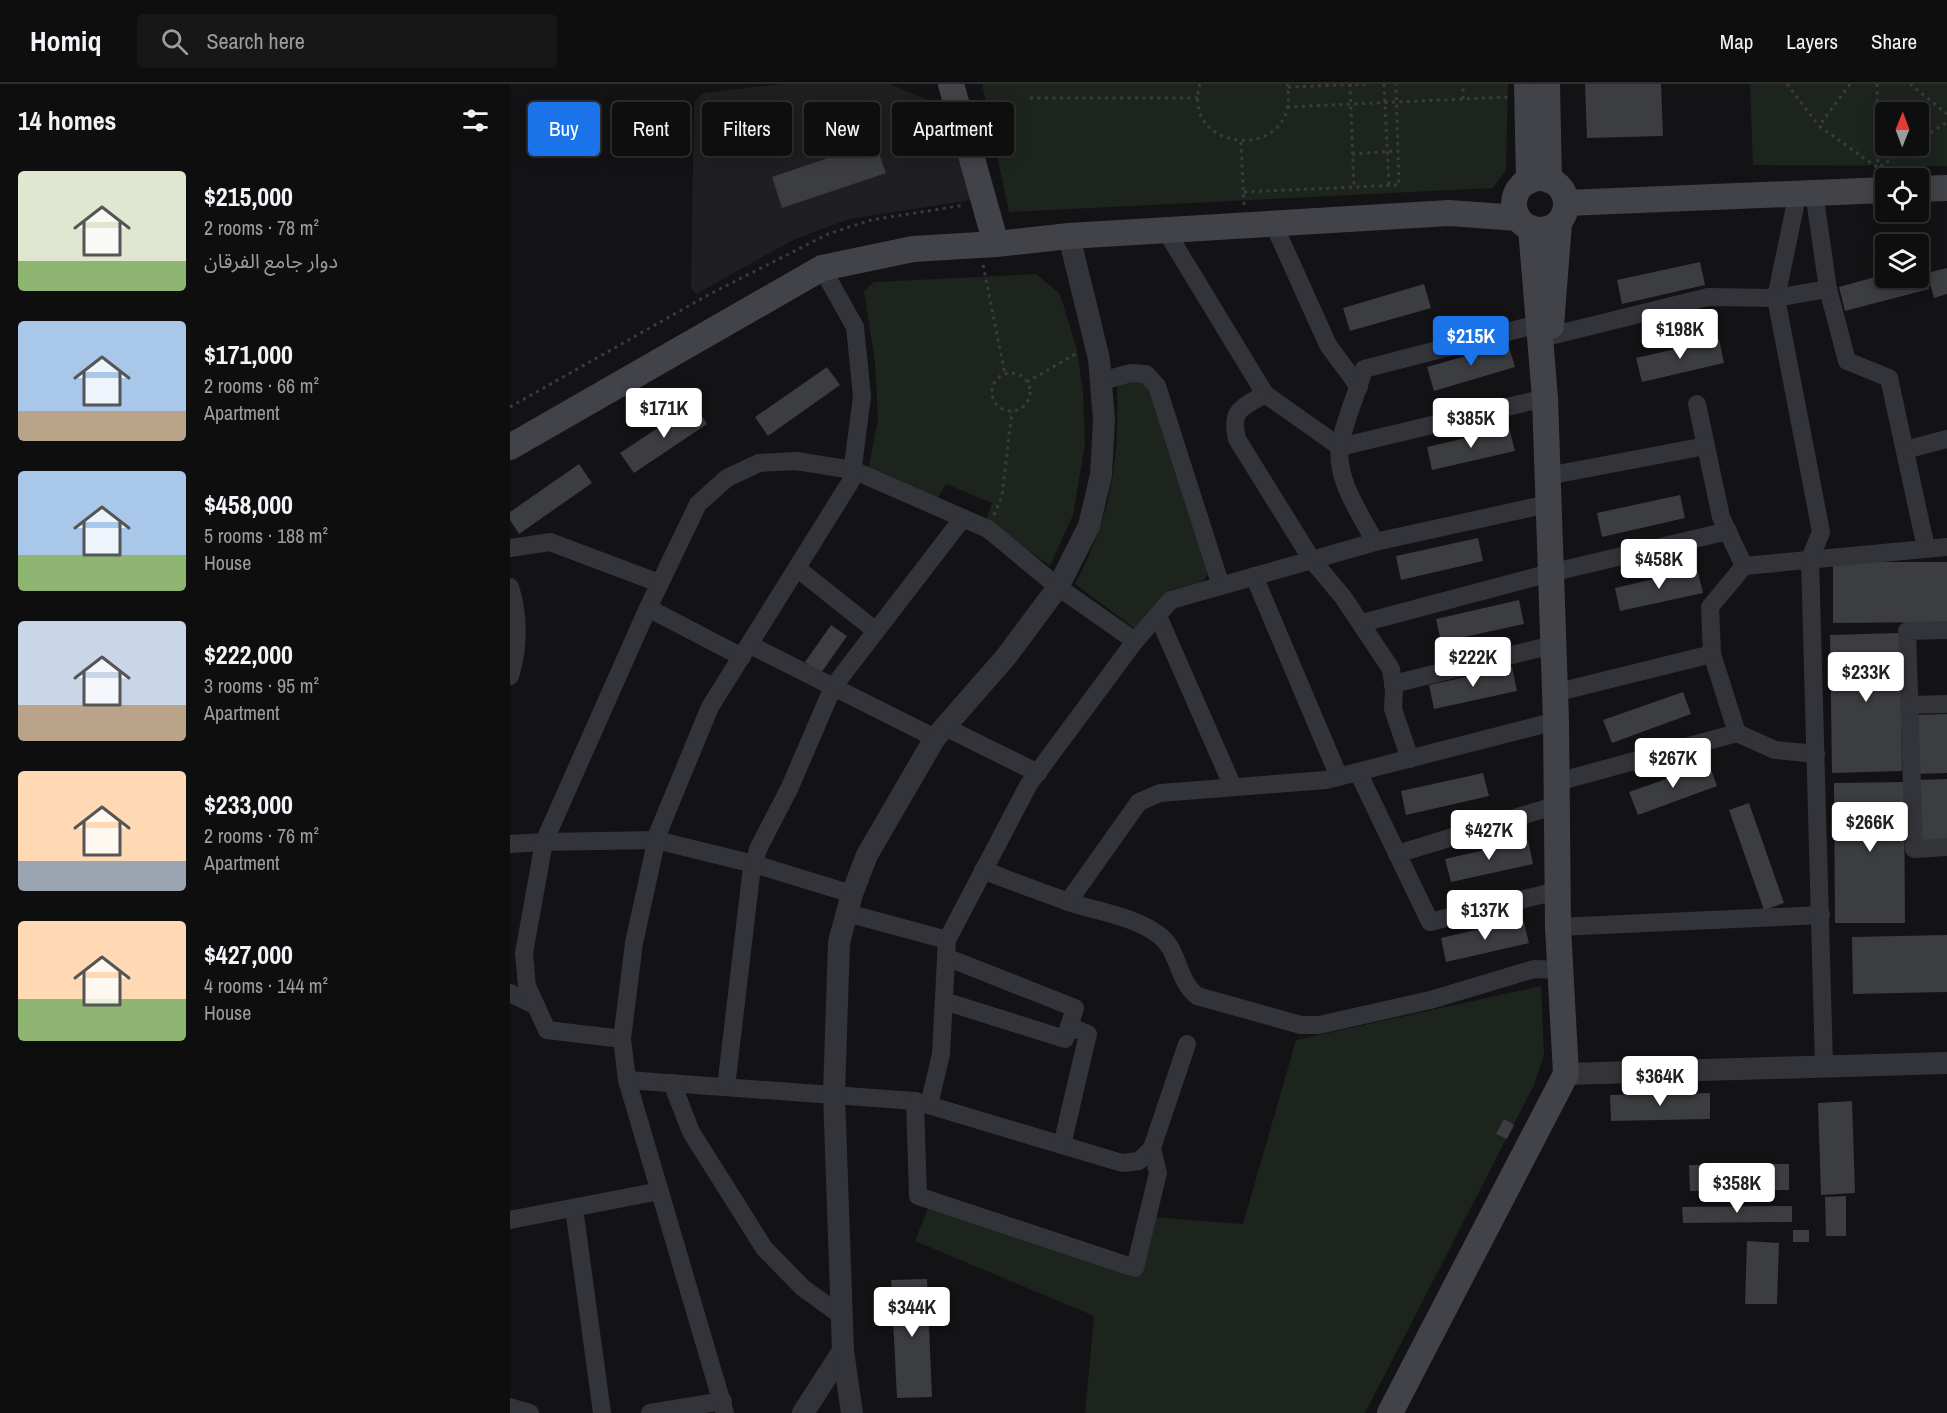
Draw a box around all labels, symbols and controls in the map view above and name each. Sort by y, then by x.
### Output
search box [137,14,557,68]
text: Homiq [30,22,101,60]
icon: search [158,25,191,58]
text: Search here [206,26,305,56]
text: Map [1720,27,1753,56]
text: Layers [1786,27,1838,56]
text: Share [1871,27,1917,56]
chip: Buy [528,102,600,156]
chip: Rent [612,102,690,156]
chip: Filters [702,102,792,156]
chip: New [804,102,880,156]
chip: Apartment [892,102,1014,156]
north arrow [1875,102,1929,156]
map controls [1875,102,1929,288]
text: 14 homes [18,103,116,138]
icon: filters [459,104,492,137]
button: locate [1875,168,1929,222]
text: $215,000 [204,179,293,214]
icon: home [66,195,138,267]
text: 2 rooms · 78 m² [204,214,319,241]
button: layers [1875,234,1929,288]
text: دوار جامع الفرقان [204,247,338,274]
pin: $198K [1638,309,1722,360]
text: $198K [1656,315,1704,342]
pin: $215K [1429,316,1513,367]
text: $215K [1447,322,1495,349]
text: $171,000 [204,337,293,372]
icon: home [66,345,138,417]
text: 2 rooms · 66 m² [204,372,319,399]
pin: $171K [622,388,706,439]
text: $171K [640,394,688,421]
pin: $385K [1429,398,1513,449]
text: Apartment [204,399,280,426]
text: $385K [1447,404,1495,431]
text: $458,000 [204,487,293,522]
icon: home [66,495,138,567]
text: 5 rooms · 188 m² [204,522,328,549]
pin: $458K [1617,539,1701,590]
text: $458K [1635,545,1683,572]
text: House [204,549,251,576]
text: $222,000 [204,637,293,672]
pin: $222K [1431,637,1515,688]
text: $222K [1449,643,1497,670]
icon: home [66,645,138,717]
pin: $233K [1824,652,1908,703]
text: $233K [1842,658,1890,685]
text: 3 rooms · 95 m² [204,672,319,699]
text: Apartment [204,699,280,726]
pin: $267K [1631,738,1715,789]
text: $267K [1649,744,1697,771]
text: $233,000 [204,787,293,822]
icon: home [66,795,138,867]
pin: $266K [1828,802,1912,853]
text: $266K [1846,808,1894,835]
pin: $427K [1447,810,1531,861]
text: $427K [1465,816,1513,843]
text: 2 rooms · 76 m² [204,822,319,849]
text: Apartment [204,849,280,876]
pin: $137K [1443,890,1527,941]
text: $137K [1461,896,1509,923]
text: $427,000 [204,937,293,972]
icon: home [66,945,138,1017]
text: 4 rooms · 144 m² [204,972,328,999]
text: House [204,999,251,1026]
pin: $364K [1618,1056,1702,1107]
text: $364K [1636,1062,1684,1089]
pin: $358K [1695,1163,1779,1214]
text: $358K [1713,1169,1761,1196]
pin: $344K [870,1287,954,1338]
text: $344K [888,1293,936,1320]

